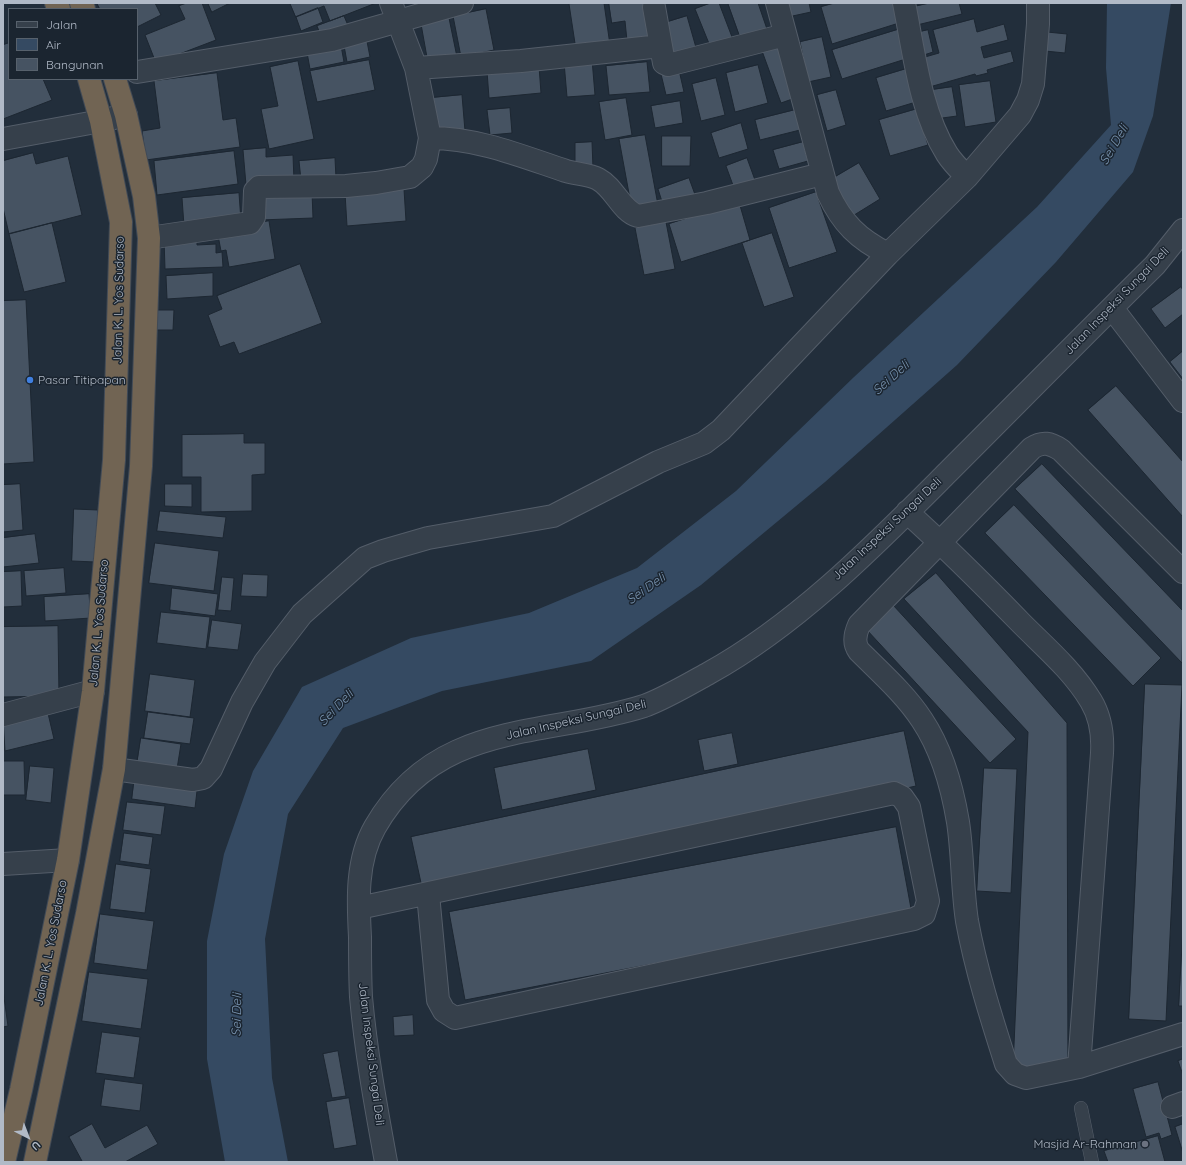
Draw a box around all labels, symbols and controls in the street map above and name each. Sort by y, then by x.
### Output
legend [8,8,138,80]
text: Jalan [46,17,77,32]
text: Air [46,37,61,52]
text: Bangunan [46,57,103,72]
water label: Sei Deli [1096,122,1132,168]
street label: Jalan K. L. Yos Sudarso [111,236,127,364]
street label: Jalan Inspeksi Sungai Deli [1062,244,1172,358]
water label: Sei Deli [870,358,912,398]
place label: Pasar Titipapan [38,373,126,387]
marker: Pasar Titipapan [25,375,35,385]
street label: Jalan Inspeksi Sungai Deli [830,475,944,583]
street label: Jalan K. L. Yos Sudarso [86,559,112,687]
water label: Sei Deli [624,570,668,608]
water label: Sei Deli [315,687,357,729]
street label: Jalan Inspeksi Sungai Deli [504,697,648,743]
street label: Jalan K. L. Yos Sudarso [32,879,70,1007]
street label: Jalan Inspeksi Sungai Deli [355,982,387,1126]
water label: Sei Deli [229,993,245,1037]
north arrow [8,1117,48,1157]
place label: Masjid Ar-Rahman [1033,1137,1137,1151]
text: U [28,1138,44,1154]
marker: Masjid Ar-Rahman [1140,1139,1150,1149]

